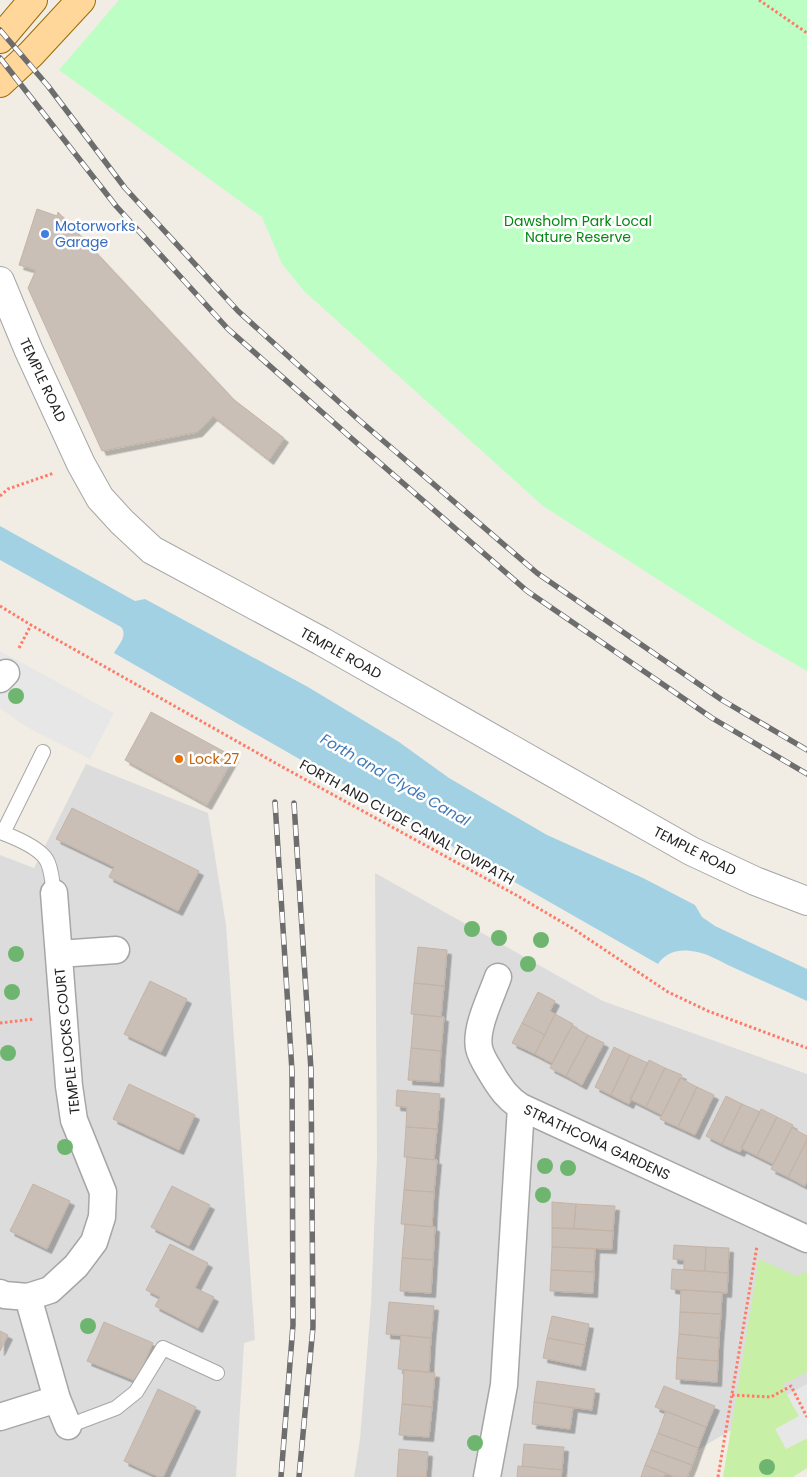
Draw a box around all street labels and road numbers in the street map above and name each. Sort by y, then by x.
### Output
street label: TEMPLE ROAD [15,335,71,425]
street label: TEMPLE ROAD [296,622,386,684]
street label: FORTH AND CLYDE CANAL TOWPATH [296,754,518,890]
street label: TEMPLE ROAD [650,821,740,881]
street label: TEMPLE LOCKS COURT [49,966,85,1115]
street label: STRATHCONA GARDENS [520,1099,674,1185]

